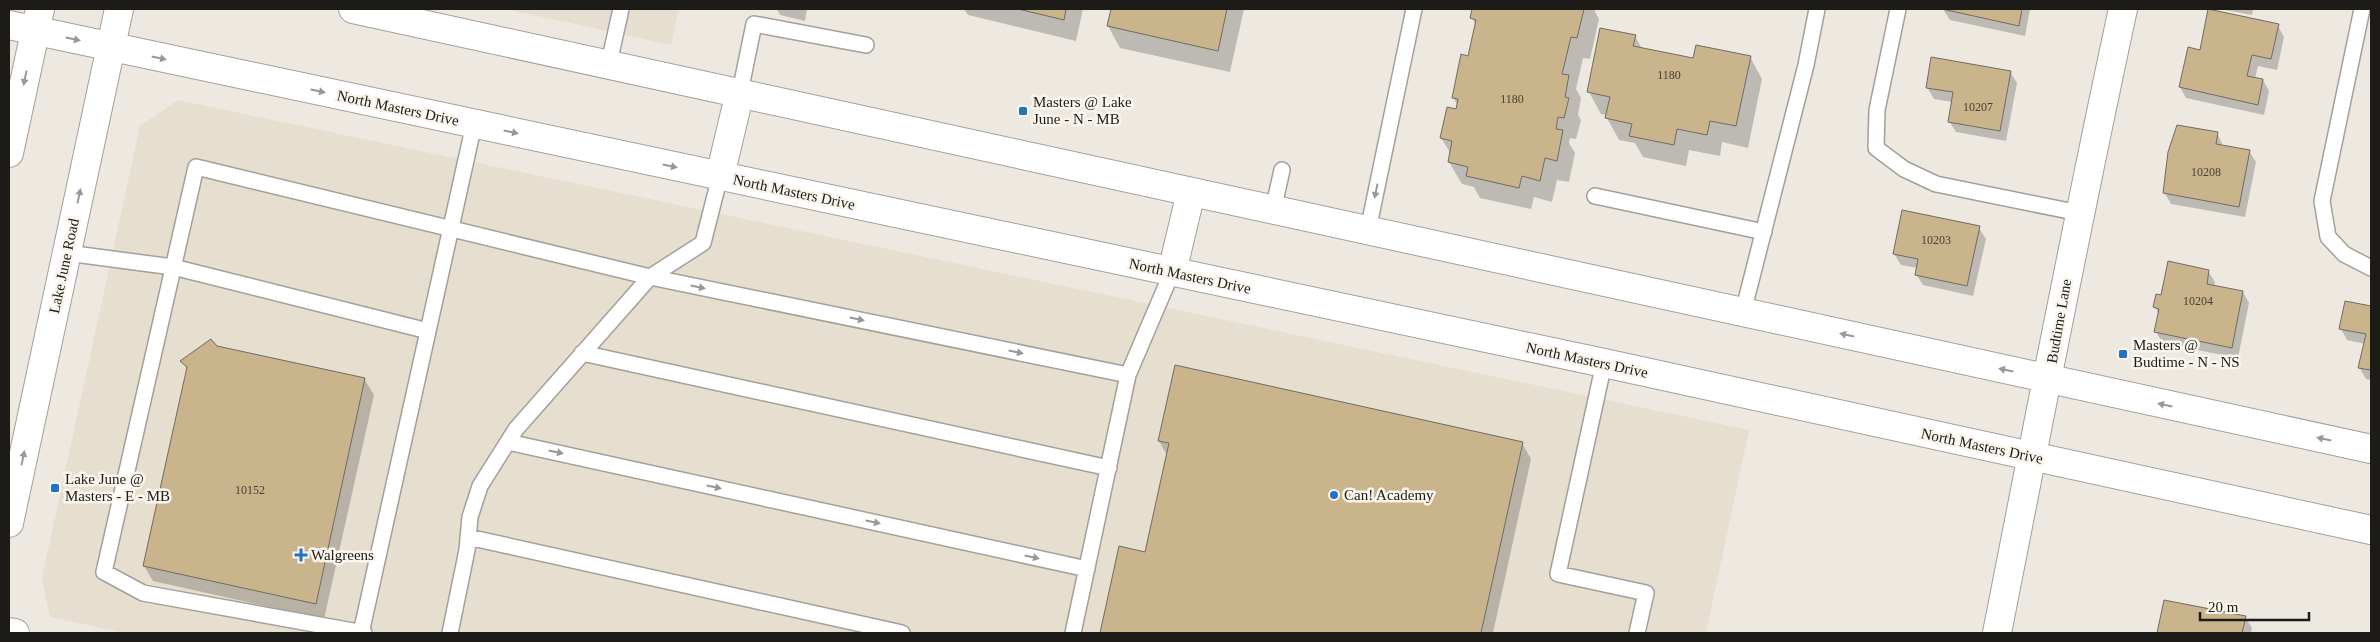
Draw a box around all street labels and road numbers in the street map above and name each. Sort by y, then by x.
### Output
street label: North Masters Drive [336,87,461,129]
street label: North Masters Drive [732,171,857,213]
street label: Lake June Road [46,217,82,315]
street label: North Masters Drive [1128,255,1253,297]
street label: Budtime Lane [2044,277,2074,364]
street label: North Masters Drive [1525,339,1650,381]
street label: North Masters Drive [1920,425,2045,467]

